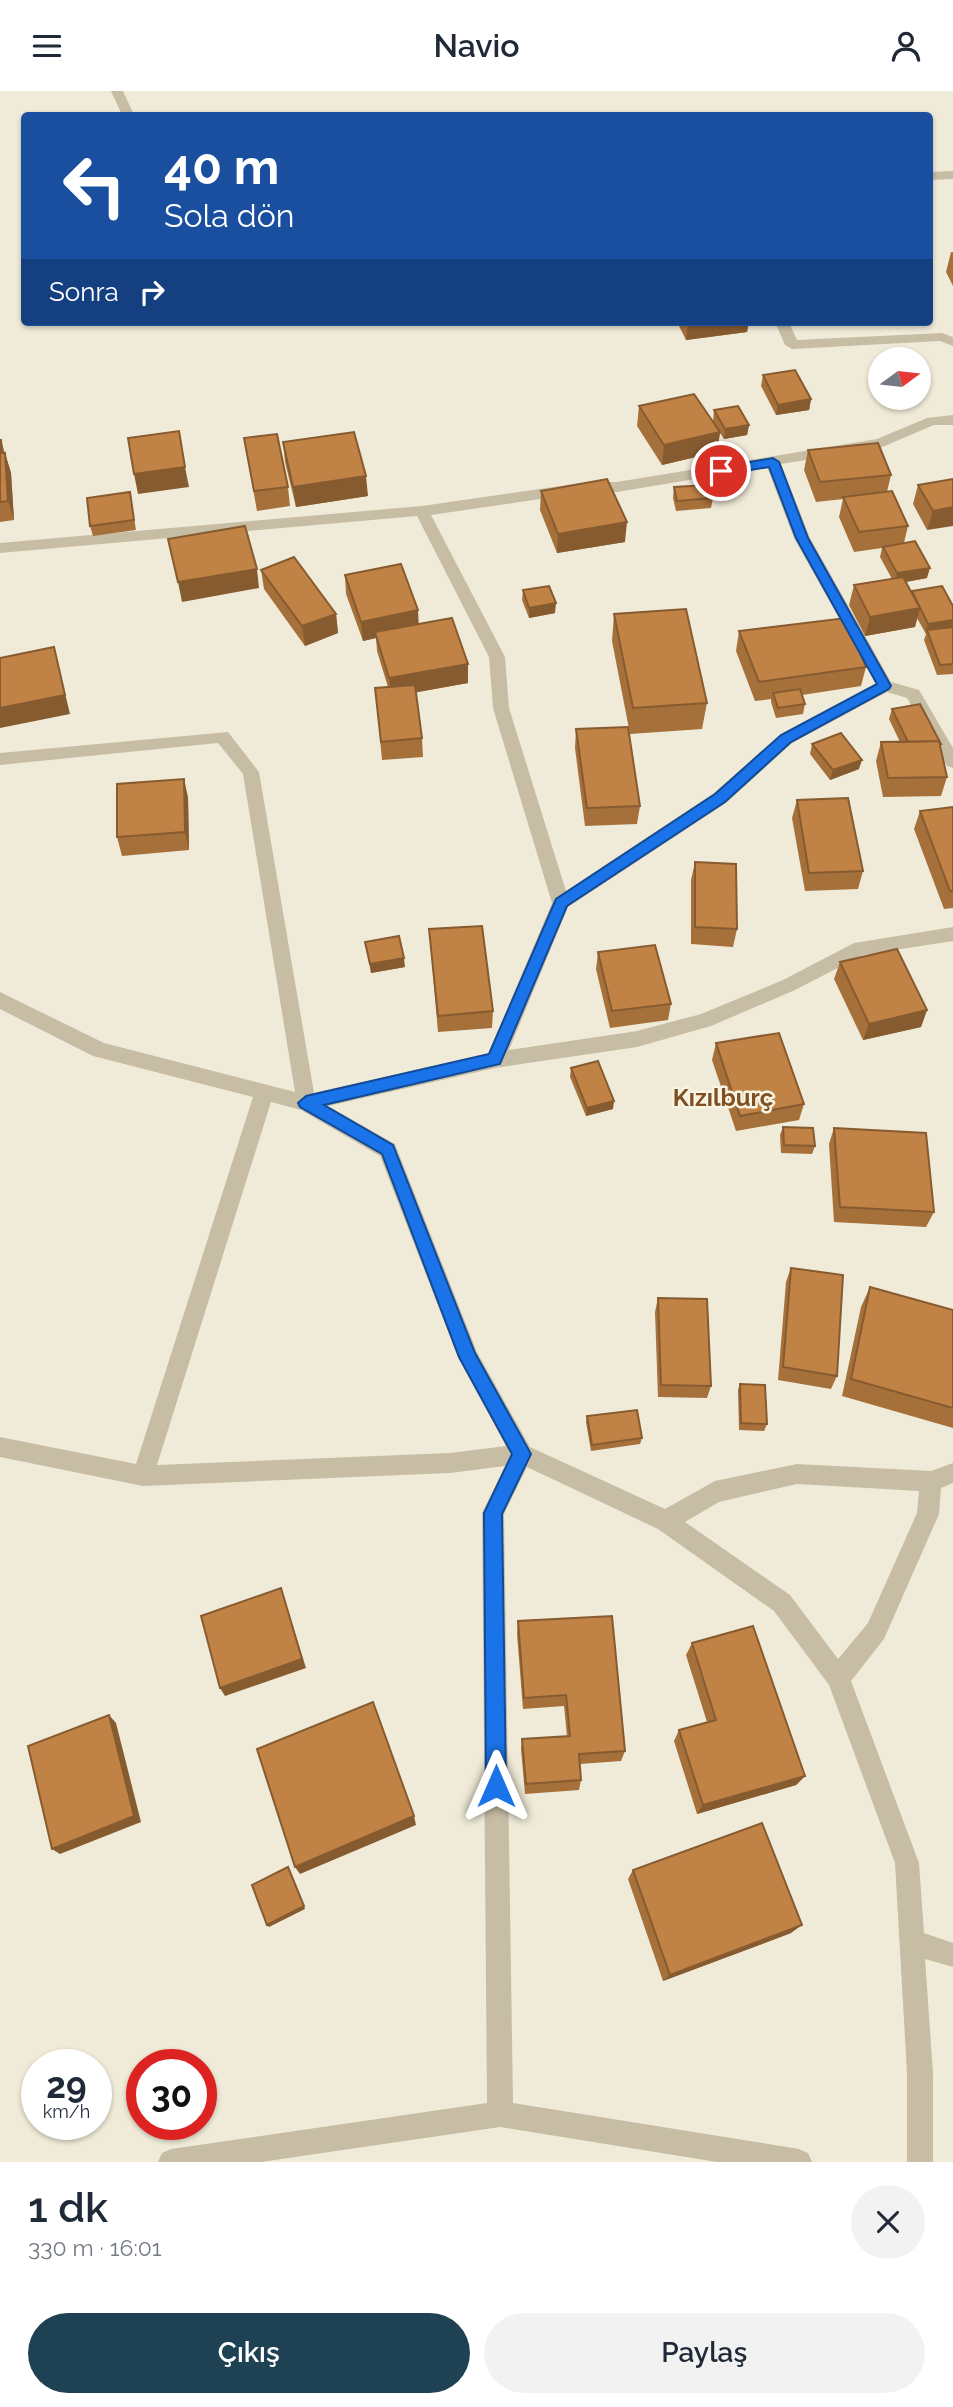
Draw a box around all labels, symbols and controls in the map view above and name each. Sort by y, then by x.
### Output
icon: menu [28,27,66,65]
text: Navio [433,27,520,64]
icon: person [887,27,925,65]
text: 40 m [164,138,279,195]
icon: left [49,140,140,231]
text: Sola dön [164,197,294,234]
icon: right [133,273,171,311]
text: Sonra [49,277,119,307]
north arrow [868,347,931,409]
map controls [868,347,931,410]
pin [691,441,751,501]
icon: arrive [702,452,740,490]
district label: Kızılburç [673,1083,774,1112]
position arrow [459,1749,533,1823]
speed limit sign: 30 [126,2049,217,2140]
text: 29 [46,2065,87,2106]
text: km/h [43,2101,90,2122]
text: 1 dk [28,2183,108,2232]
button: close [851,2185,925,2259]
text: 330 m · 16:01 [28,2234,162,2261]
button: Çıkış [28,2313,470,2393]
button: Paylaş [484,2313,925,2393]

